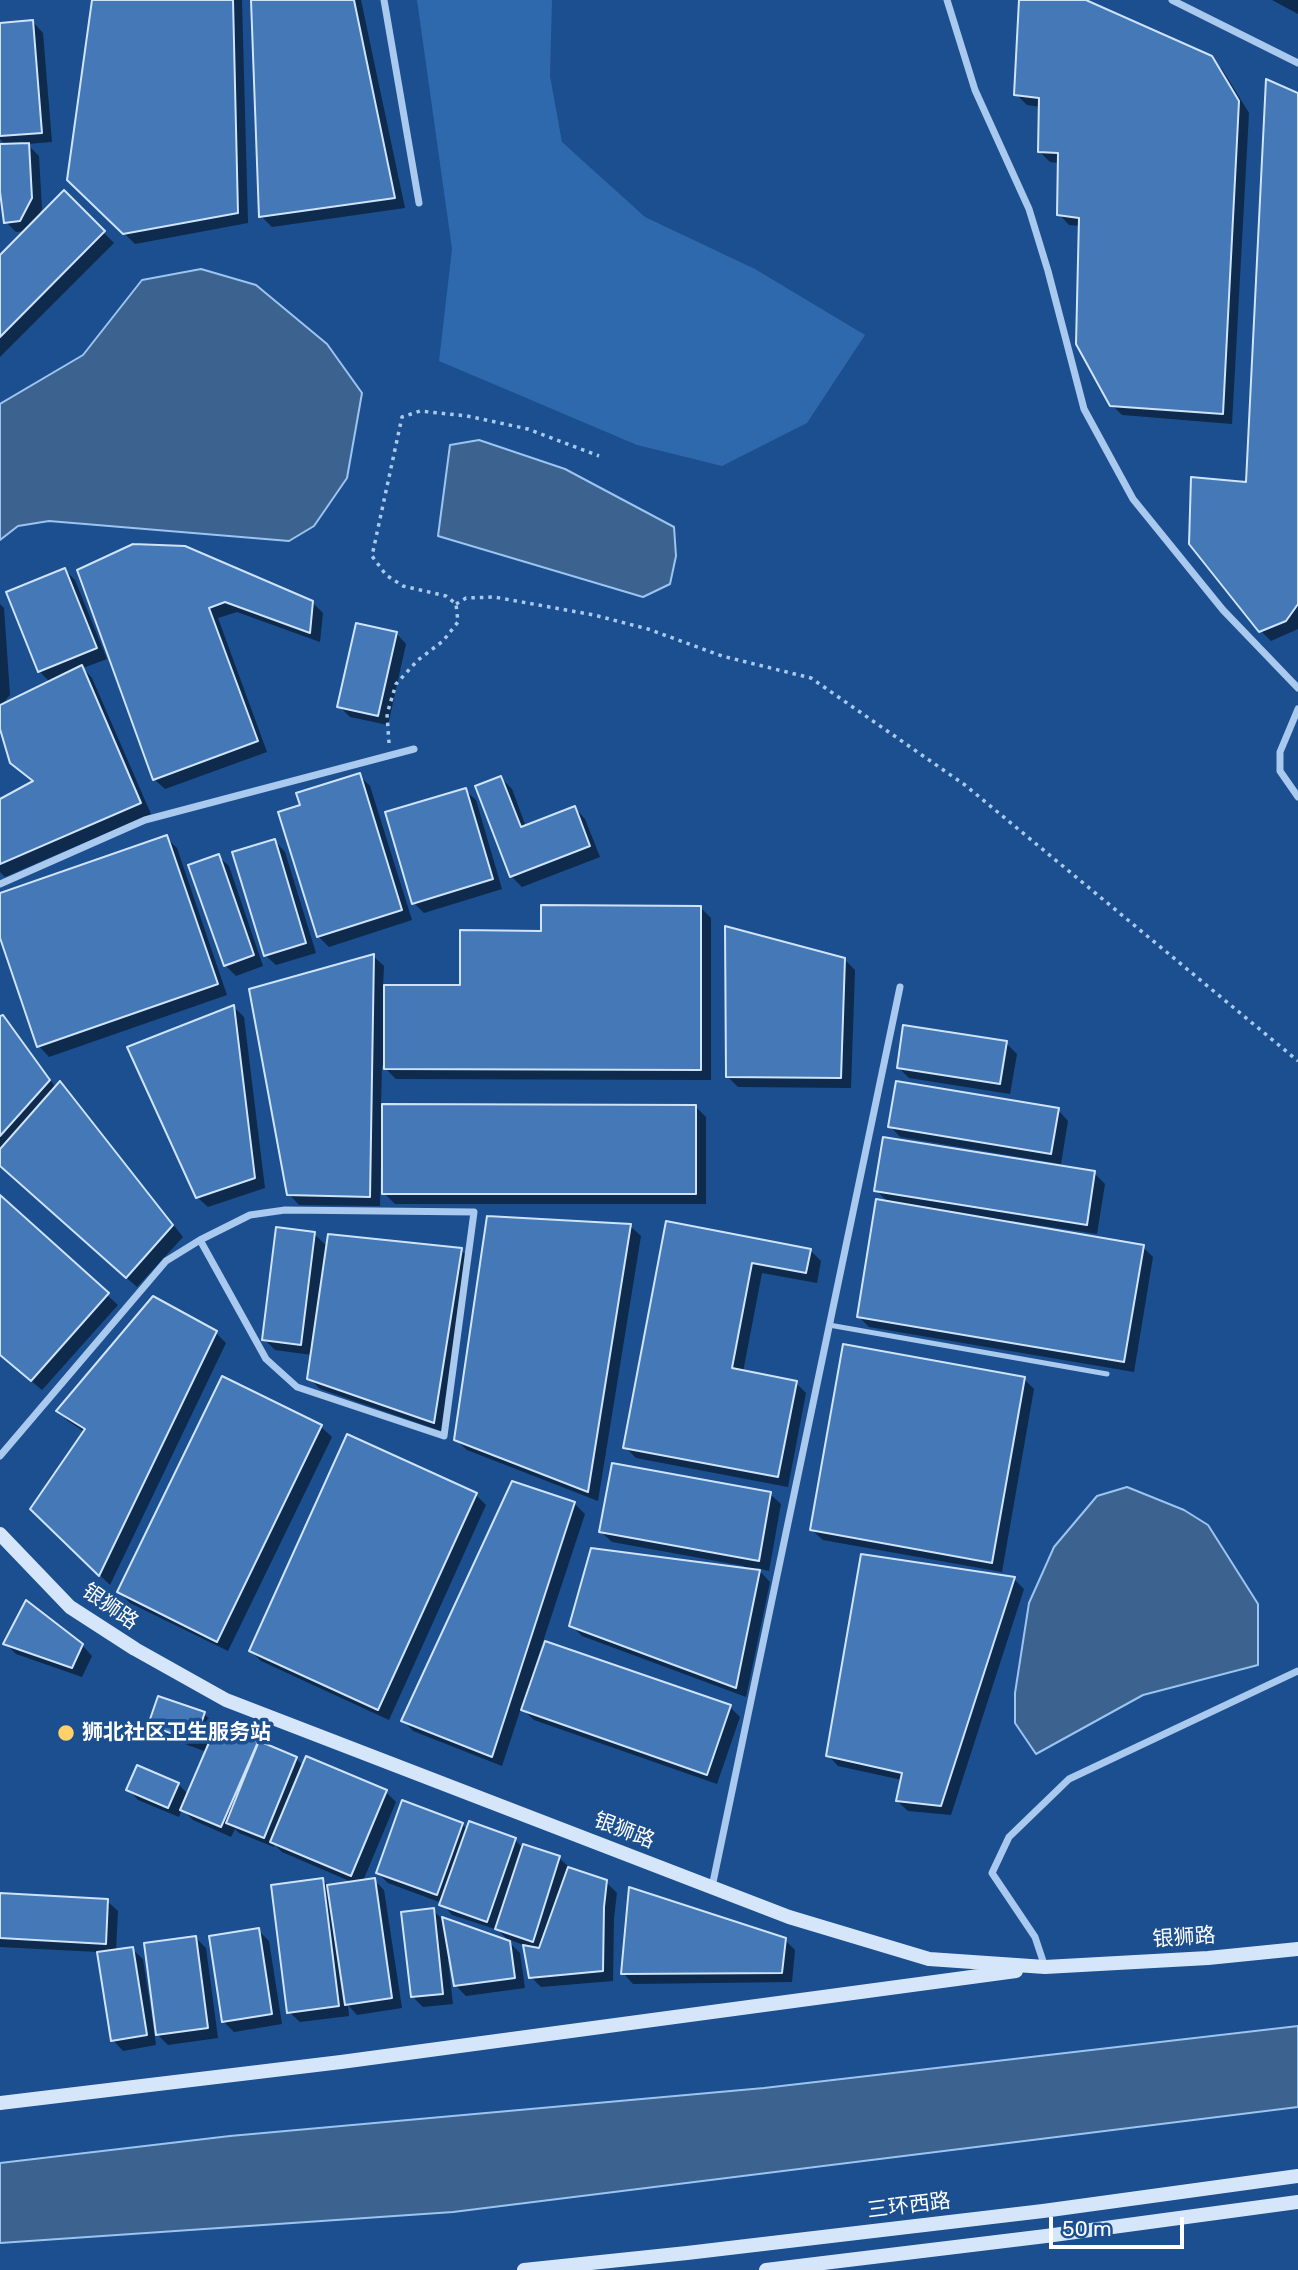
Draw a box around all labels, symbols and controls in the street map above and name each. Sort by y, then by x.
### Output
street label: 银狮路 [77,1579,143,1635]
place label: 狮北社区卫生服务站 [82,1720,271,1746]
marker: 狮北社区卫生服务站 [56,1723,76,1743]
street label: 银狮路 [590,1808,658,1854]
street label: 银狮路 [1152,1923,1216,1953]
street label: 三环西路 [866,2188,952,2224]
scale bar [1053,2204,1188,2248]
text: 50 m [1062,2216,1112,2241]

